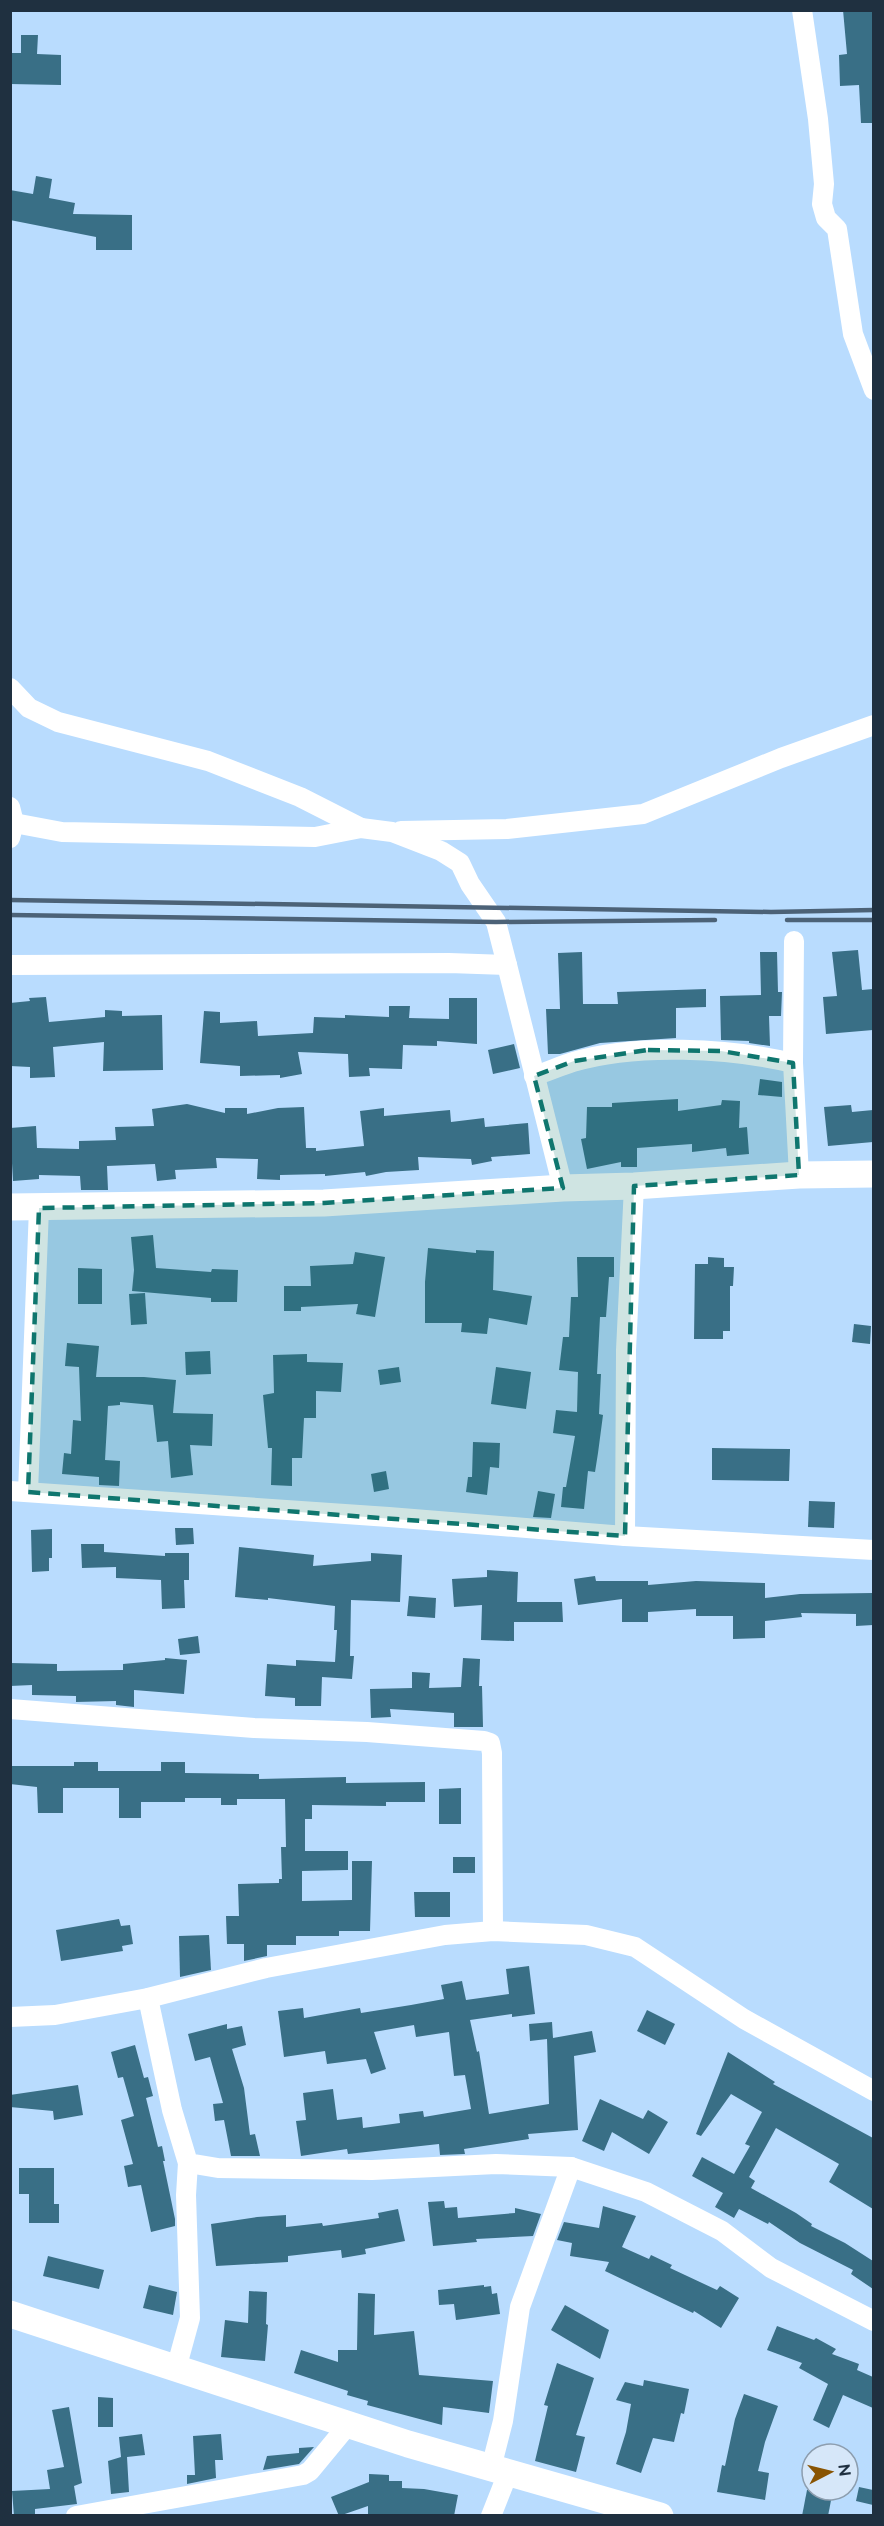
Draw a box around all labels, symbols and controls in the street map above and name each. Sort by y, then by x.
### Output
north arrow [800,2442,860,2502]
text: N [834,2463,855,2477]

